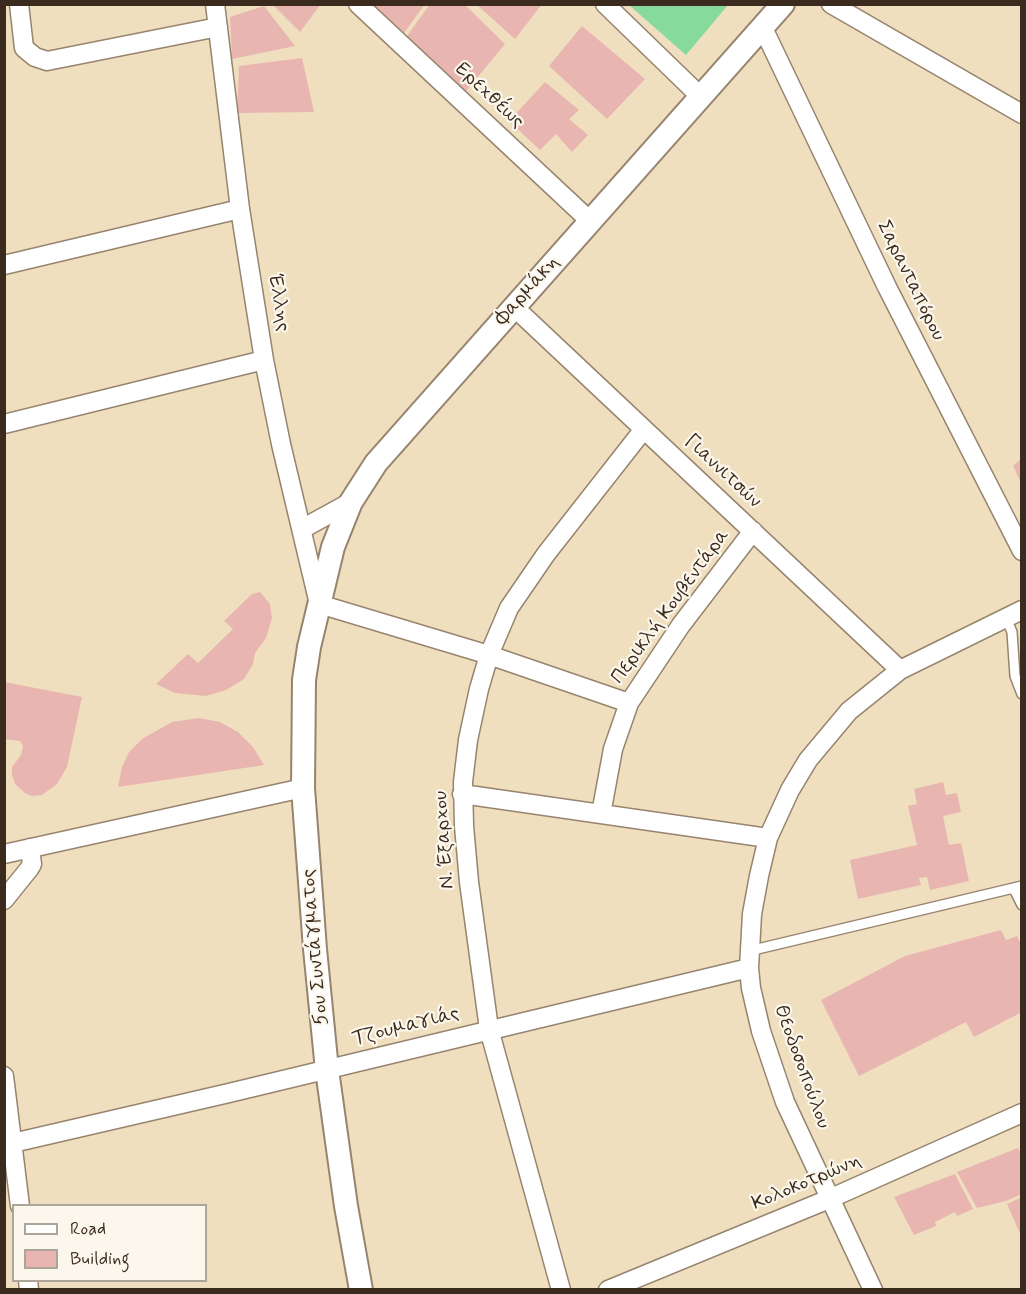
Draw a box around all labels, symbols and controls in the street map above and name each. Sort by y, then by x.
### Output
street label: Ερεχθέως [449,58,529,134]
street label: Σαρανταπόρου [871,217,949,345]
street label: Φαρμάκη [490,251,566,331]
street label: Έλλης [262,273,294,333]
street label: Γιαννιτσών [678,430,766,514]
street label: Περικλή Κουβεντάρα [607,525,735,689]
street label: Ν. Έξαρχου [430,790,460,890]
street label: 5ου Συντάγματος [297,868,335,1026]
street label: Τζουμαγιάς [350,1002,462,1052]
street label: Θεοδοσοπούλου [767,1002,835,1132]
street label: Κολοκοτρώνη [749,1149,865,1217]
legend [12,1204,207,1282]
text: Road [70,1217,106,1241]
text: Building [70,1247,130,1271]

